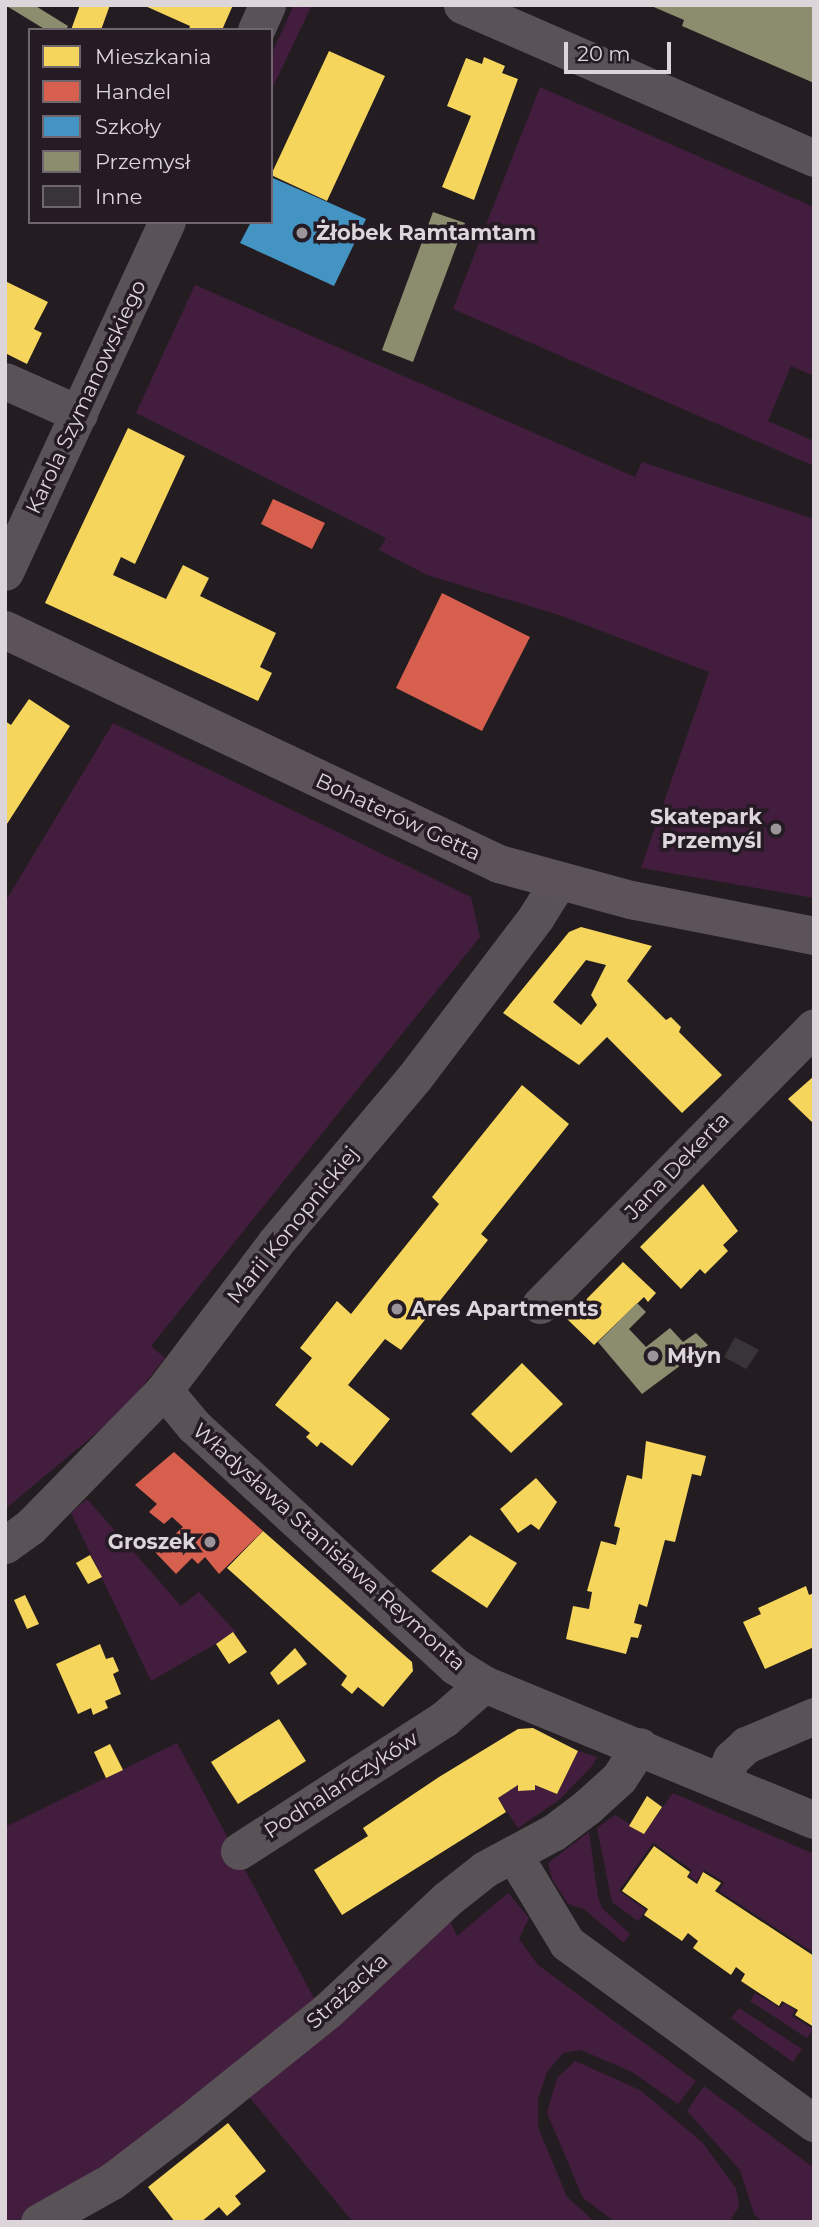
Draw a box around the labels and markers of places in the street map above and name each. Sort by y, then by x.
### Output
place label: Żłobek Ramtamtam [316,220,536,246]
marker: Żłobek Ramtamtam [294,225,310,241]
place label: Skatepark Przemyśl [650,804,762,854]
marker: Skatepark Przemyśl [768,821,784,837]
place label: Ares Apartments [411,1296,598,1322]
marker: Ares Apartments [389,1301,405,1317]
place label: Młyn [667,1343,721,1369]
marker: Młyn [645,1348,661,1364]
place label: Groszek [108,1529,196,1555]
marker: Groszek [202,1534,218,1550]

